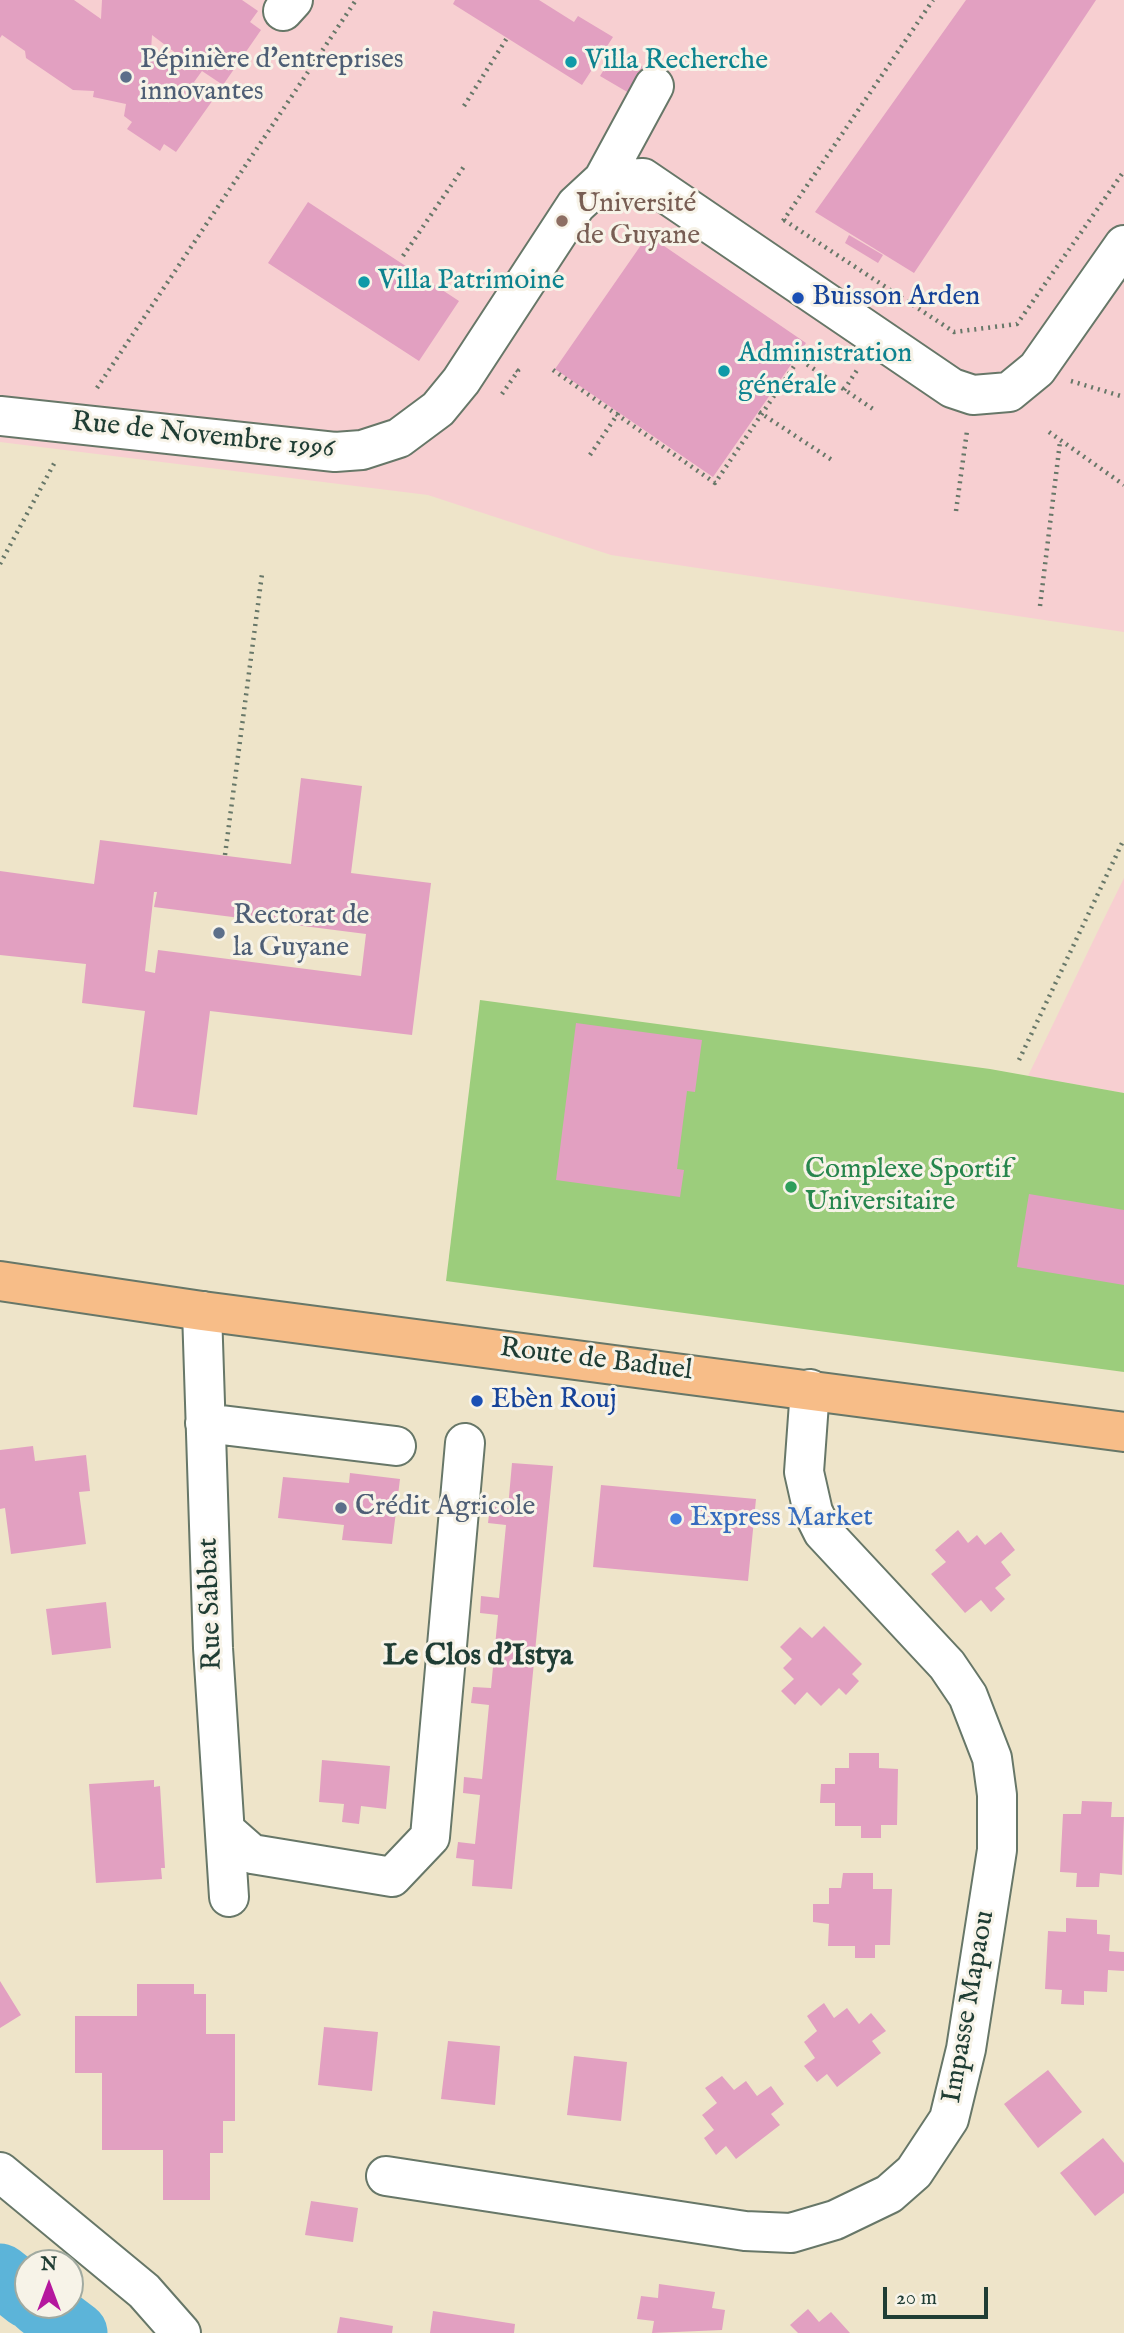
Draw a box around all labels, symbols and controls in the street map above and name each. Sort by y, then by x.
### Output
place label: Pépinière d'entreprises innovantes [140,44,404,110]
place label: Villa Recherche [585,45,768,79]
marker: Villa Recherche [563,54,579,70]
marker: Pépinière d'entreprises innovantes [118,69,134,85]
place label: Université de Guyane [576,188,700,254]
marker: Université de Guyane [554,213,570,229]
place label: Villa Patrimoine [378,265,565,299]
marker: Villa Patrimoine [356,274,372,290]
place label: Buisson Arden [812,281,980,315]
marker: Buisson Arden [790,290,806,306]
place label: Administration générale [738,338,912,404]
marker: Administration générale [716,363,732,379]
street label: Rue de Novembre 1996 [70,406,336,468]
place label: Rectorat de la Guyane [233,900,369,966]
marker: Rectorat de la Guyane [211,925,227,941]
place label: Complexe Sportif Universitaire [805,1154,1012,1220]
marker: Complexe Sportif Universitaire [783,1179,799,1195]
street label: Route de Baduel [498,1333,694,1389]
place label: Ebèn Rouj [491,1384,617,1418]
marker: Ebèn Rouj [469,1393,485,1409]
place label: Crédit Agricole [355,1491,535,1525]
marker: Crédit Agricole [333,1500,349,1516]
place label: Express Market [690,1502,873,1536]
marker: Express Market [668,1511,684,1527]
street label: Rue Sabbat [193,1537,231,1671]
district label: Le Clos d'Istya [383,1640,573,1676]
street label: Impasse Mapaou [937,1908,1003,2106]
north arrow [14,2249,84,2319]
text: N [41,2253,57,2277]
scale bar [886,2274,991,2318]
text: 20 m [896,2285,937,2312]

